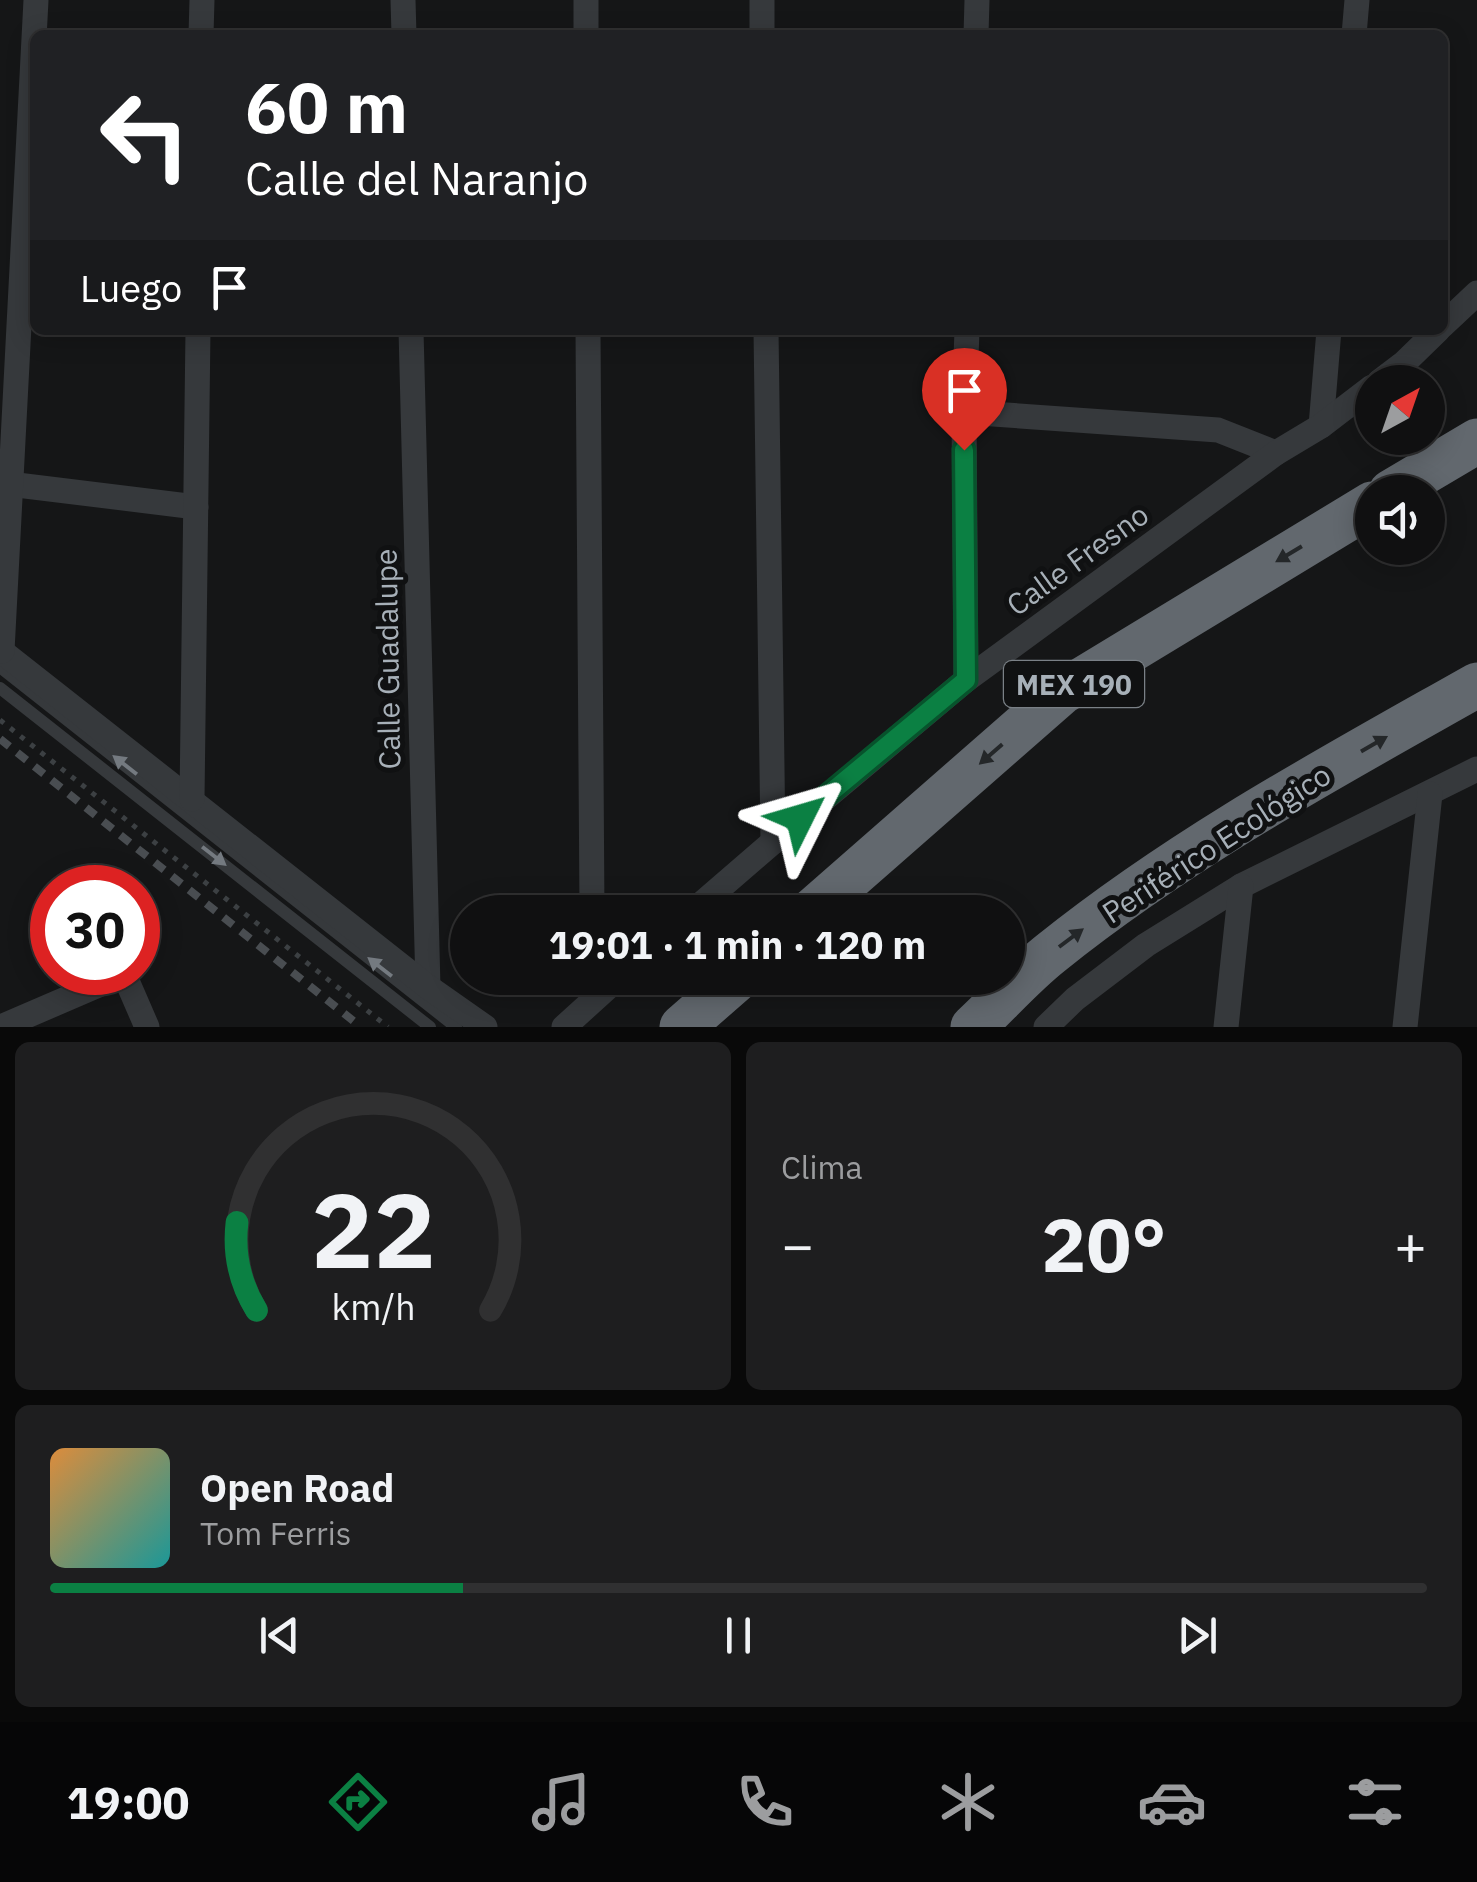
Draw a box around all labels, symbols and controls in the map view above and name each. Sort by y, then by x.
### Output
text: 60 m [245,61,408,152]
icon: left [80,70,210,200]
text: Calle del Naranjo [245,149,588,207]
icon: arrive [202,260,257,315]
text: Luego [80,263,182,312]
pin [922,348,1007,451]
icon: arrive [937,363,992,418]
north arrow [1355,365,1445,455]
map controls [1355,365,1445,565]
button: sound [1355,475,1445,565]
street label: Calle Fresno [998,494,1156,624]
one-way arrow [1275,545,1303,562]
street label: Calle Guadalupe [366,548,408,770]
road number: MEX 190 [1004,661,1144,707]
one-way arrow [1359,735,1388,752]
one-way arrow [979,742,1003,765]
one-way arrow [112,755,138,776]
street label: Periférico Ecológico [1094,755,1338,931]
position arrow [748,766,852,870]
one-way arrow [201,846,227,866]
speed limit sign: 30 [30,865,160,995]
text: 19:01 · 1 min · 120 m [549,920,926,969]
one-way arrow [1058,928,1084,948]
one-way arrow [367,957,393,977]
text: Clima [781,1146,863,1188]
text: 22 [311,1161,435,1297]
text: 20° [1041,1195,1167,1293]
text: − [781,1209,814,1280]
text: + [1394,1209,1427,1280]
text: km/h [331,1283,415,1330]
text: Open Road [200,1463,394,1512]
text: Tom Ferris [200,1512,351,1554]
icon: previous [252,1608,307,1663]
icon: pause [711,1608,766,1663]
icon: next [1170,1608,1225,1663]
icon: directions [323,1767,393,1837]
icon: music [526,1767,596,1837]
icon: phone [730,1767,800,1837]
icon: climate [933,1767,1003,1837]
icon: car [1137,1767,1207,1837]
icon: filters [1340,1767,1410,1837]
text: 19:00 [67,1773,190,1831]

